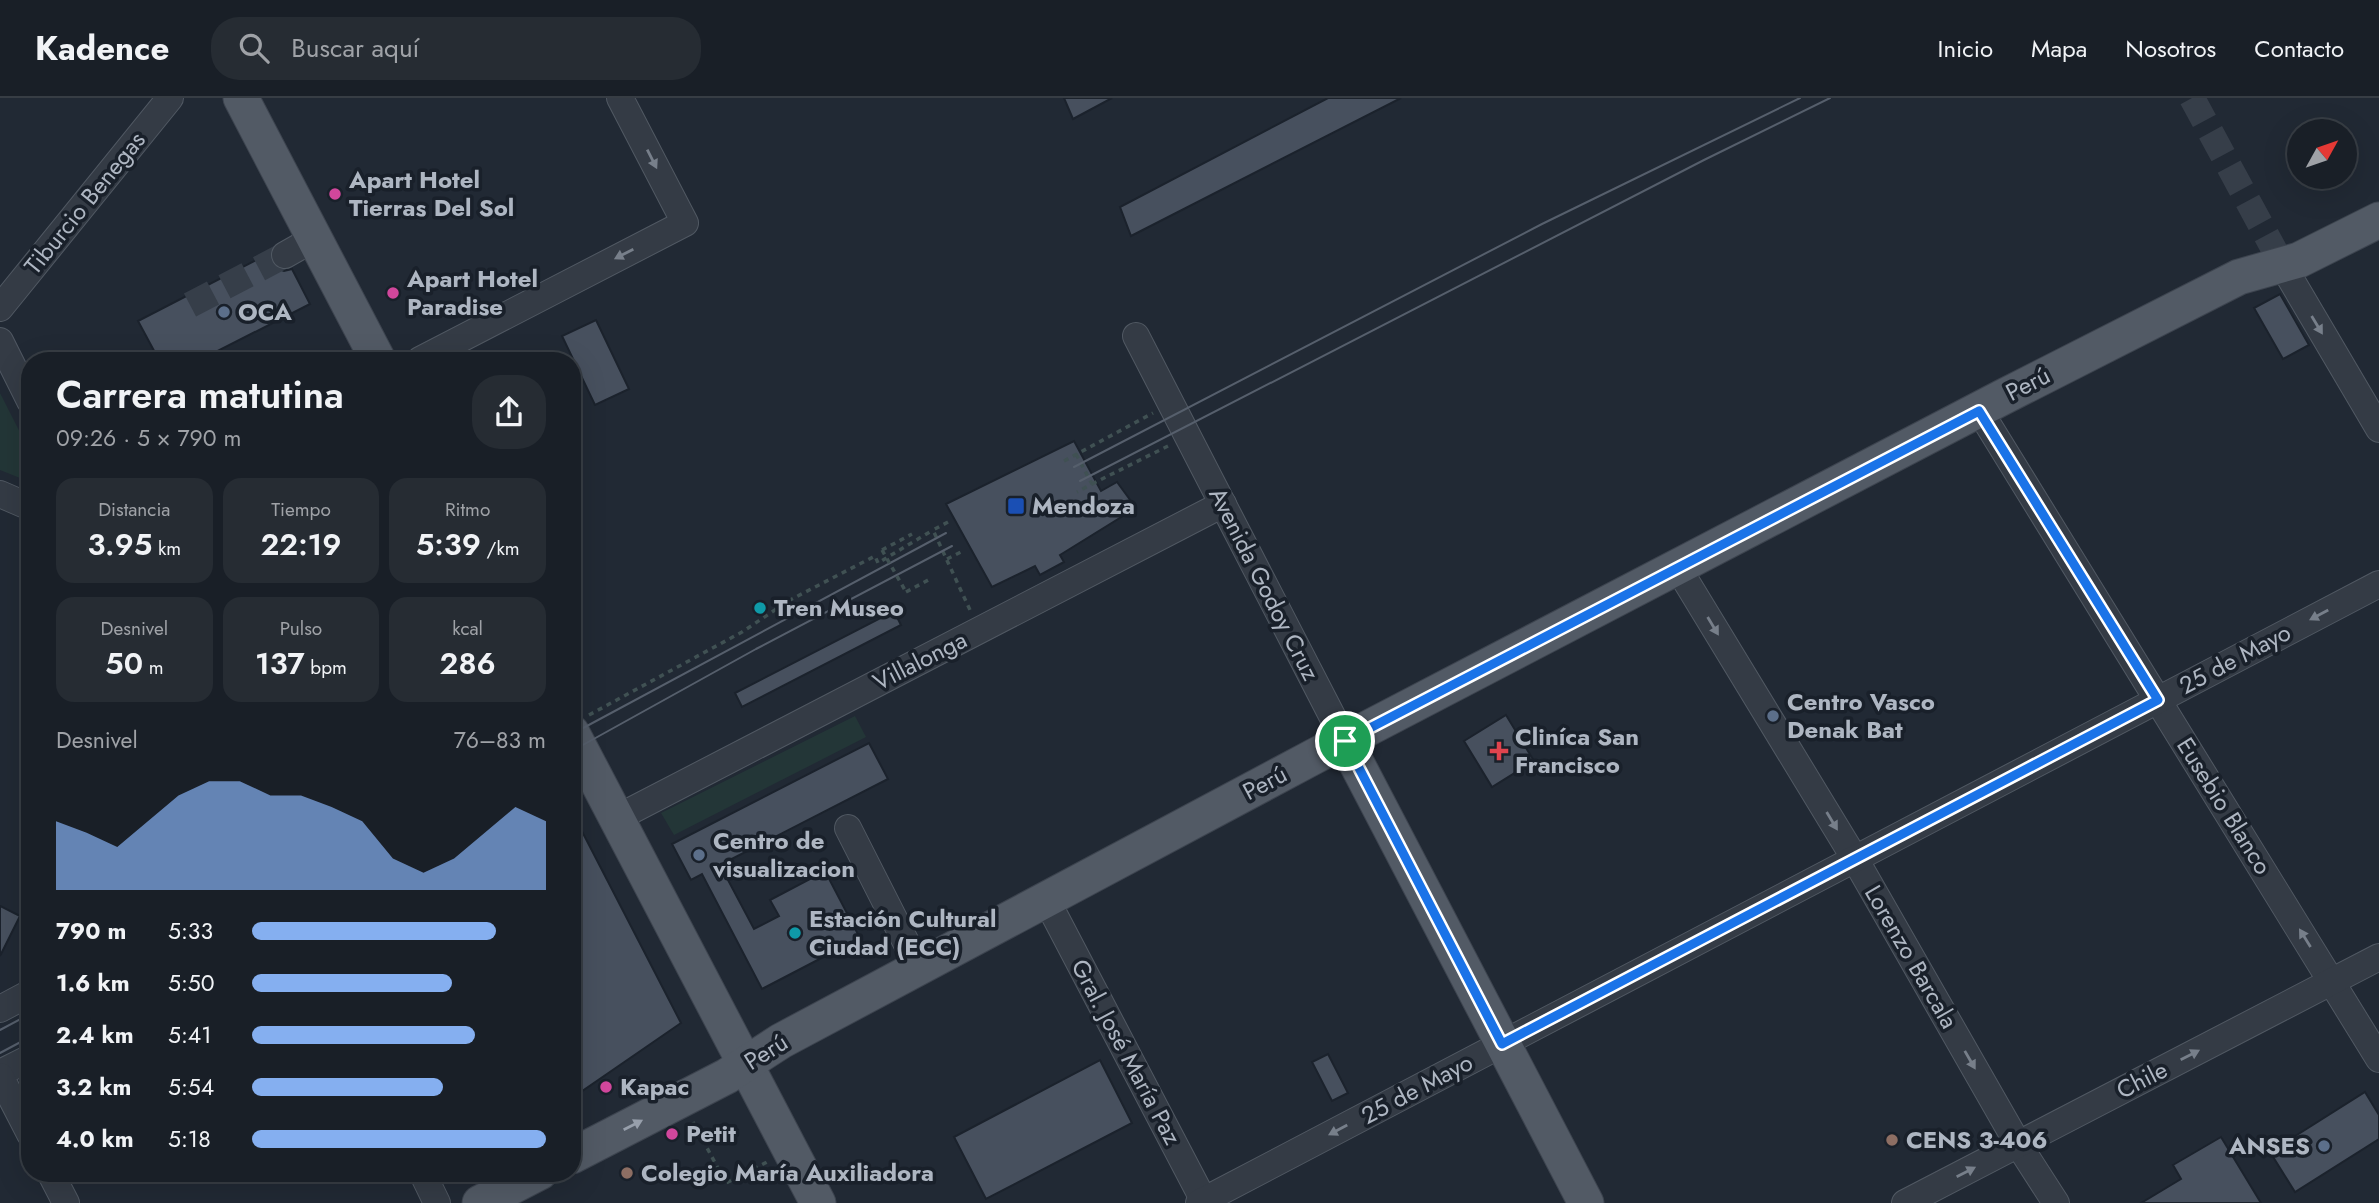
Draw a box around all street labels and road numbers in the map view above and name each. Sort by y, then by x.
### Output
street label: Tiburcio Benegas [16,124,153,282]
street label: Perú [2000,358,2056,410]
street label: Avenida Godoy Cruz [1201,481,1328,686]
street label: 25 de Mayo [2173,615,2297,703]
street label: Villalonga [867,622,973,699]
street label: Eusebio Blanco [2168,730,2281,881]
street label: Perú [1236,756,1293,809]
street label: Lorenzo Barcala [1856,878,1967,1035]
street label: Gral. José María Paz [1063,953,1190,1151]
street label: Perú [737,1025,794,1079]
street label: 25 de Mayo [1355,1045,1479,1133]
street label: Chile [2110,1052,2173,1107]

